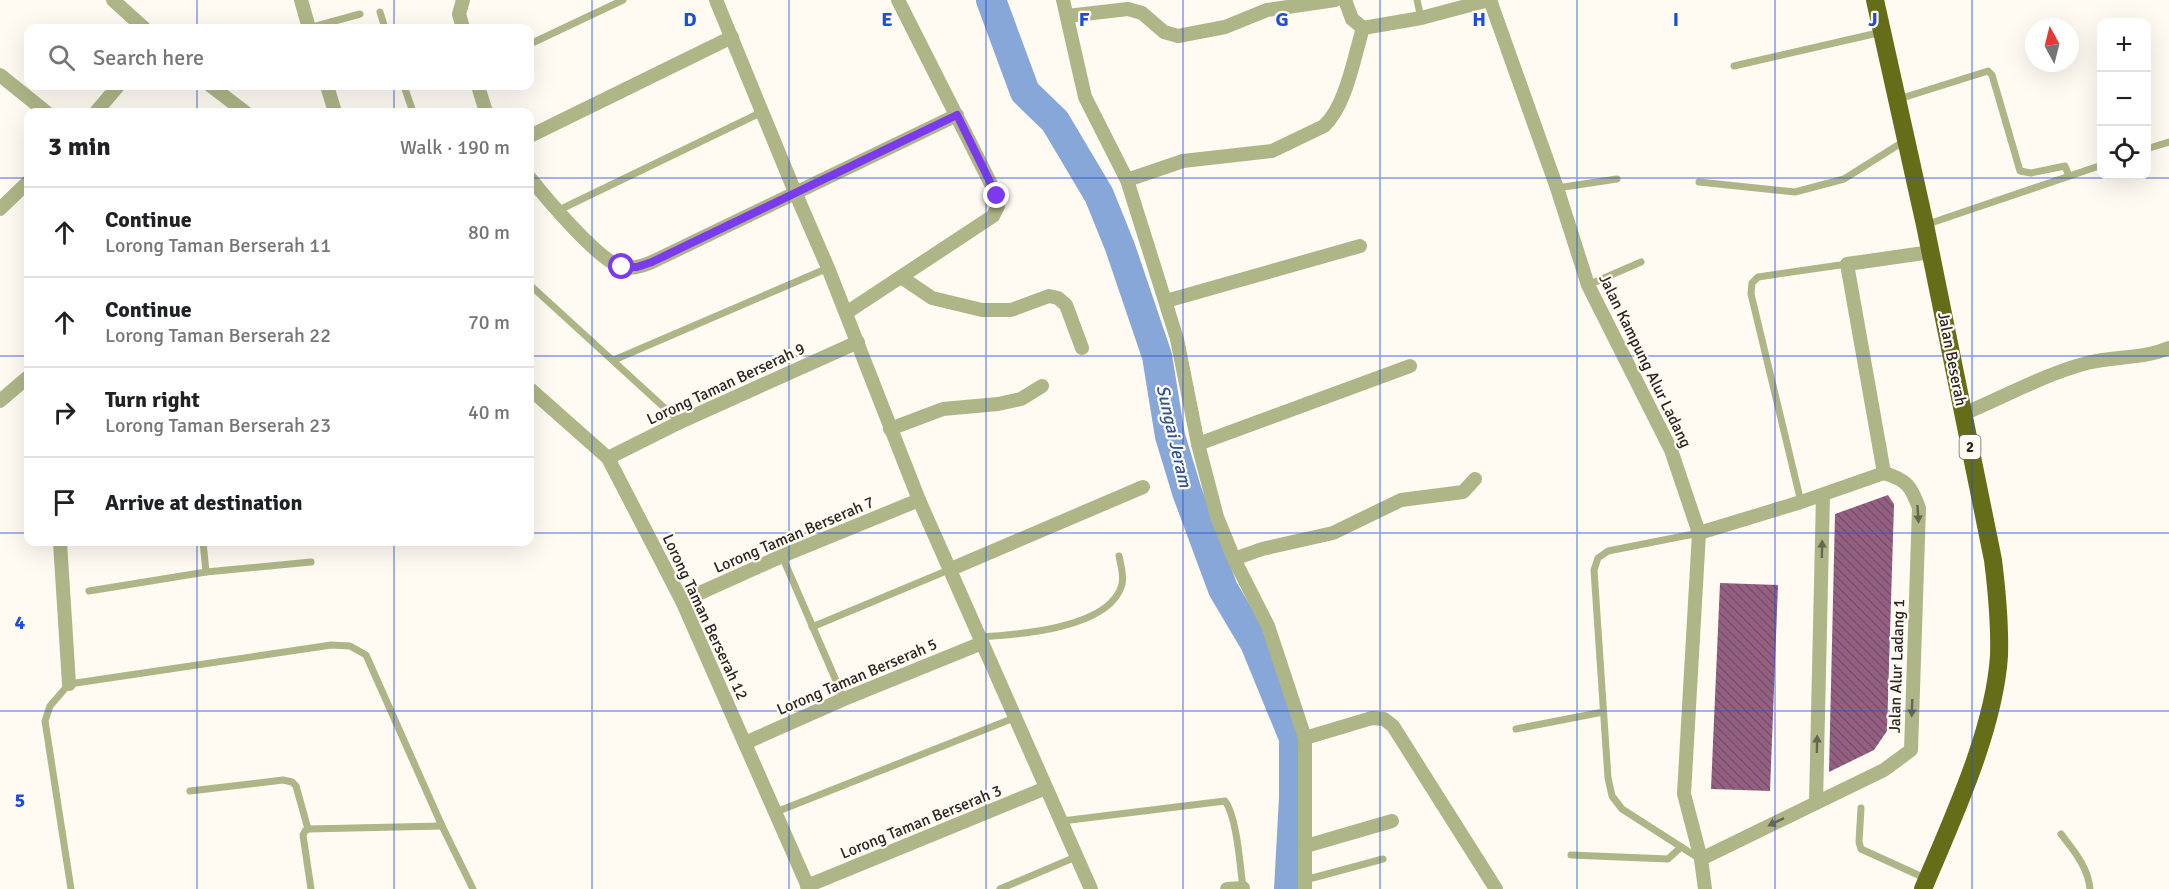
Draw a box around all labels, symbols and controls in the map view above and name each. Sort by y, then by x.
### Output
text: D [683,7,697,32]
text: E [881,7,893,32]
text: F [1079,7,1090,32]
text: G [1275,7,1289,32]
text: H [1472,7,1486,32]
text: I [1673,7,1679,32]
text: J [1868,7,1878,32]
north arrow [2025,18,2079,72]
map controls [2097,18,2151,180]
button: + [2097,18,2151,72]
search box [24,24,534,90]
icon: search [45,41,78,74]
text: Search here [93,44,204,71]
button: − [2097,72,2151,126]
button: locate [2097,126,2151,180]
text: 3 min [48,131,111,163]
text: Walk · 190 m [400,135,510,160]
route end [983,182,1009,208]
text: Continue [105,206,192,233]
icon: ahead [48,216,81,249]
text: 80 m [468,220,510,245]
text: Lorong Taman Berserah 11 [105,233,331,258]
route start [608,253,634,279]
street label: Jalan Kampung Alur Ladang [1594,271,1696,451]
text: Continue [105,296,192,323]
icon: ahead [48,306,81,339]
text: 70 m [468,310,510,335]
street label: Jalan Beserah [1933,310,1971,408]
text: Lorong Taman Berserah 22 [105,323,331,348]
street label: Lorong Taman Berserah 9 [644,339,808,429]
water label: Sungai Jeram [1152,383,1197,490]
text: Turn right [105,386,200,413]
icon: right [48,396,81,429]
text: 40 m [468,400,510,425]
text: Lorong Taman Berserah 23 [105,413,331,438]
road number: 2 [1960,435,1980,459]
icon: arrive [48,486,81,519]
text: Arrive at destination [105,489,302,516]
street label: Lorong Taman Berserah 7 [711,492,877,578]
one-way arrow [1913,504,1923,523]
street label: Lorong Taman Berserah 12 [658,531,752,703]
one-way arrow [1817,540,1827,559]
street label: Jalan Alur Ladang 1 [1885,598,1909,734]
text: 4 [15,610,26,635]
street label: Lorong Taman Berserah 5 [774,634,940,720]
one-way arrow [1908,699,1917,718]
one-way arrow [1813,735,1822,754]
street label: Lorong Taman Berserah 3 [837,780,1005,864]
text: 5 [15,788,25,813]
one-way arrow [1768,818,1785,827]

